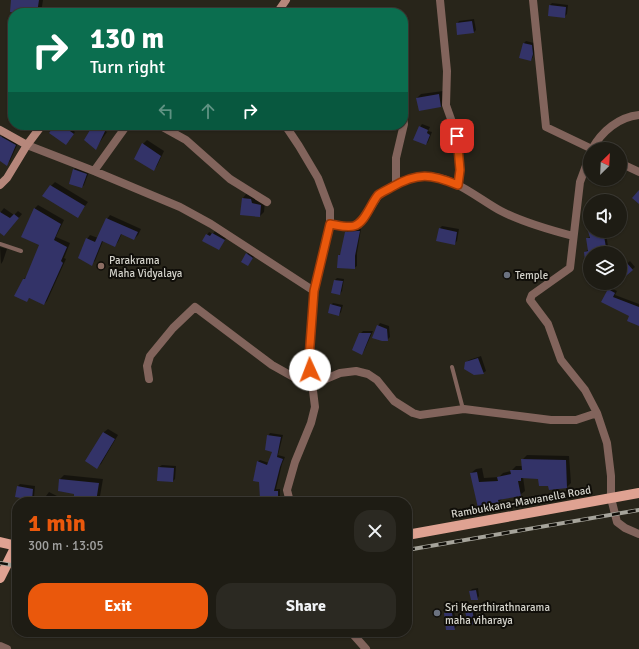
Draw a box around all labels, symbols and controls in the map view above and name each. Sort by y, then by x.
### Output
text: 130 m [90,22,164,56]
icon: right [24,24,76,76]
text: Turn right [90,56,165,78]
icon: left [155,100,177,122]
icon: ahead [197,100,219,122]
icon: right [239,100,261,122]
pin [440,119,474,153]
icon: arrive [446,125,468,147]
north arrow [583,142,627,186]
map controls [583,142,627,290]
button: sound [583,194,627,238]
button: layers [583,246,627,290]
place label: Parakrama Maha Vidyalaya [109,254,183,280]
marker: Parakrama Maha Vidyalaya [96,261,106,271]
place label: Temple [515,269,548,282]
marker: Temple [502,270,512,280]
position arrow [289,349,331,391]
street label: Rambukkana-Mawanella Road [450,483,592,521]
text: 1 min [28,508,86,538]
button: close [354,510,396,552]
text: 300 m · 13:05 [28,538,104,554]
button: Exit [28,583,208,629]
button: Share [216,583,396,629]
place label: Sri Keerthirathnarama maha viharaya [445,601,550,627]
marker: Sri Keerthirathnarama maha viharaya [432,608,442,618]

